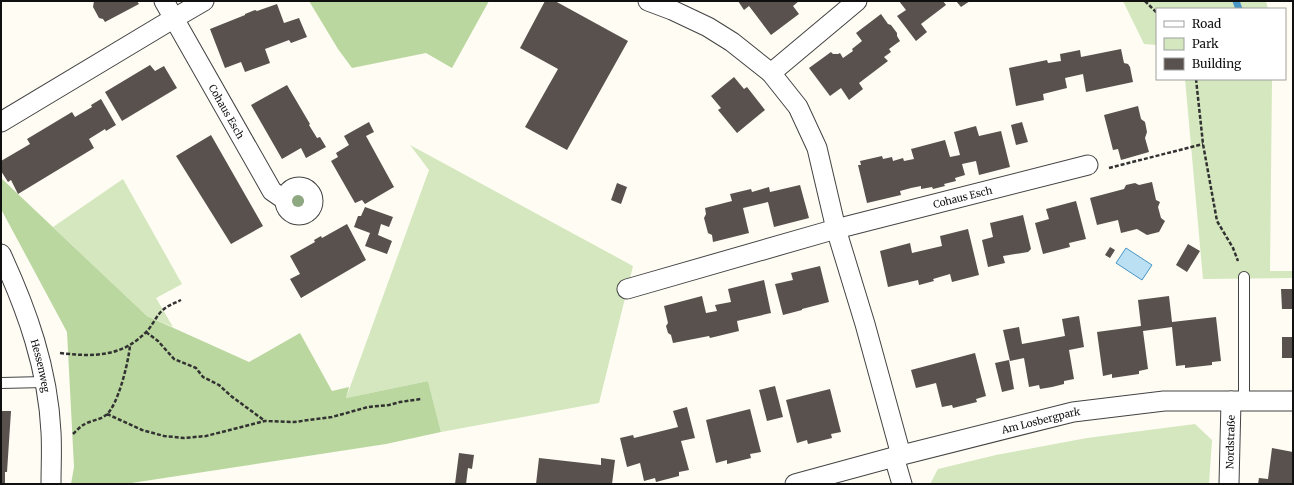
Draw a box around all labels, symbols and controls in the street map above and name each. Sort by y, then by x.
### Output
legend [1156,8,1286,80]
text: Road [1192,16,1221,31]
text: Park [1192,36,1219,51]
text: Building [1192,56,1242,71]
street label: Cohaus Esch [206,82,247,141]
street label: Cohaus Esch [932,184,994,211]
street label: Hessenweg [28,338,53,394]
street label: Am Losbergpark [999,405,1082,437]
street label: Nordstraße [1223,415,1238,469]

